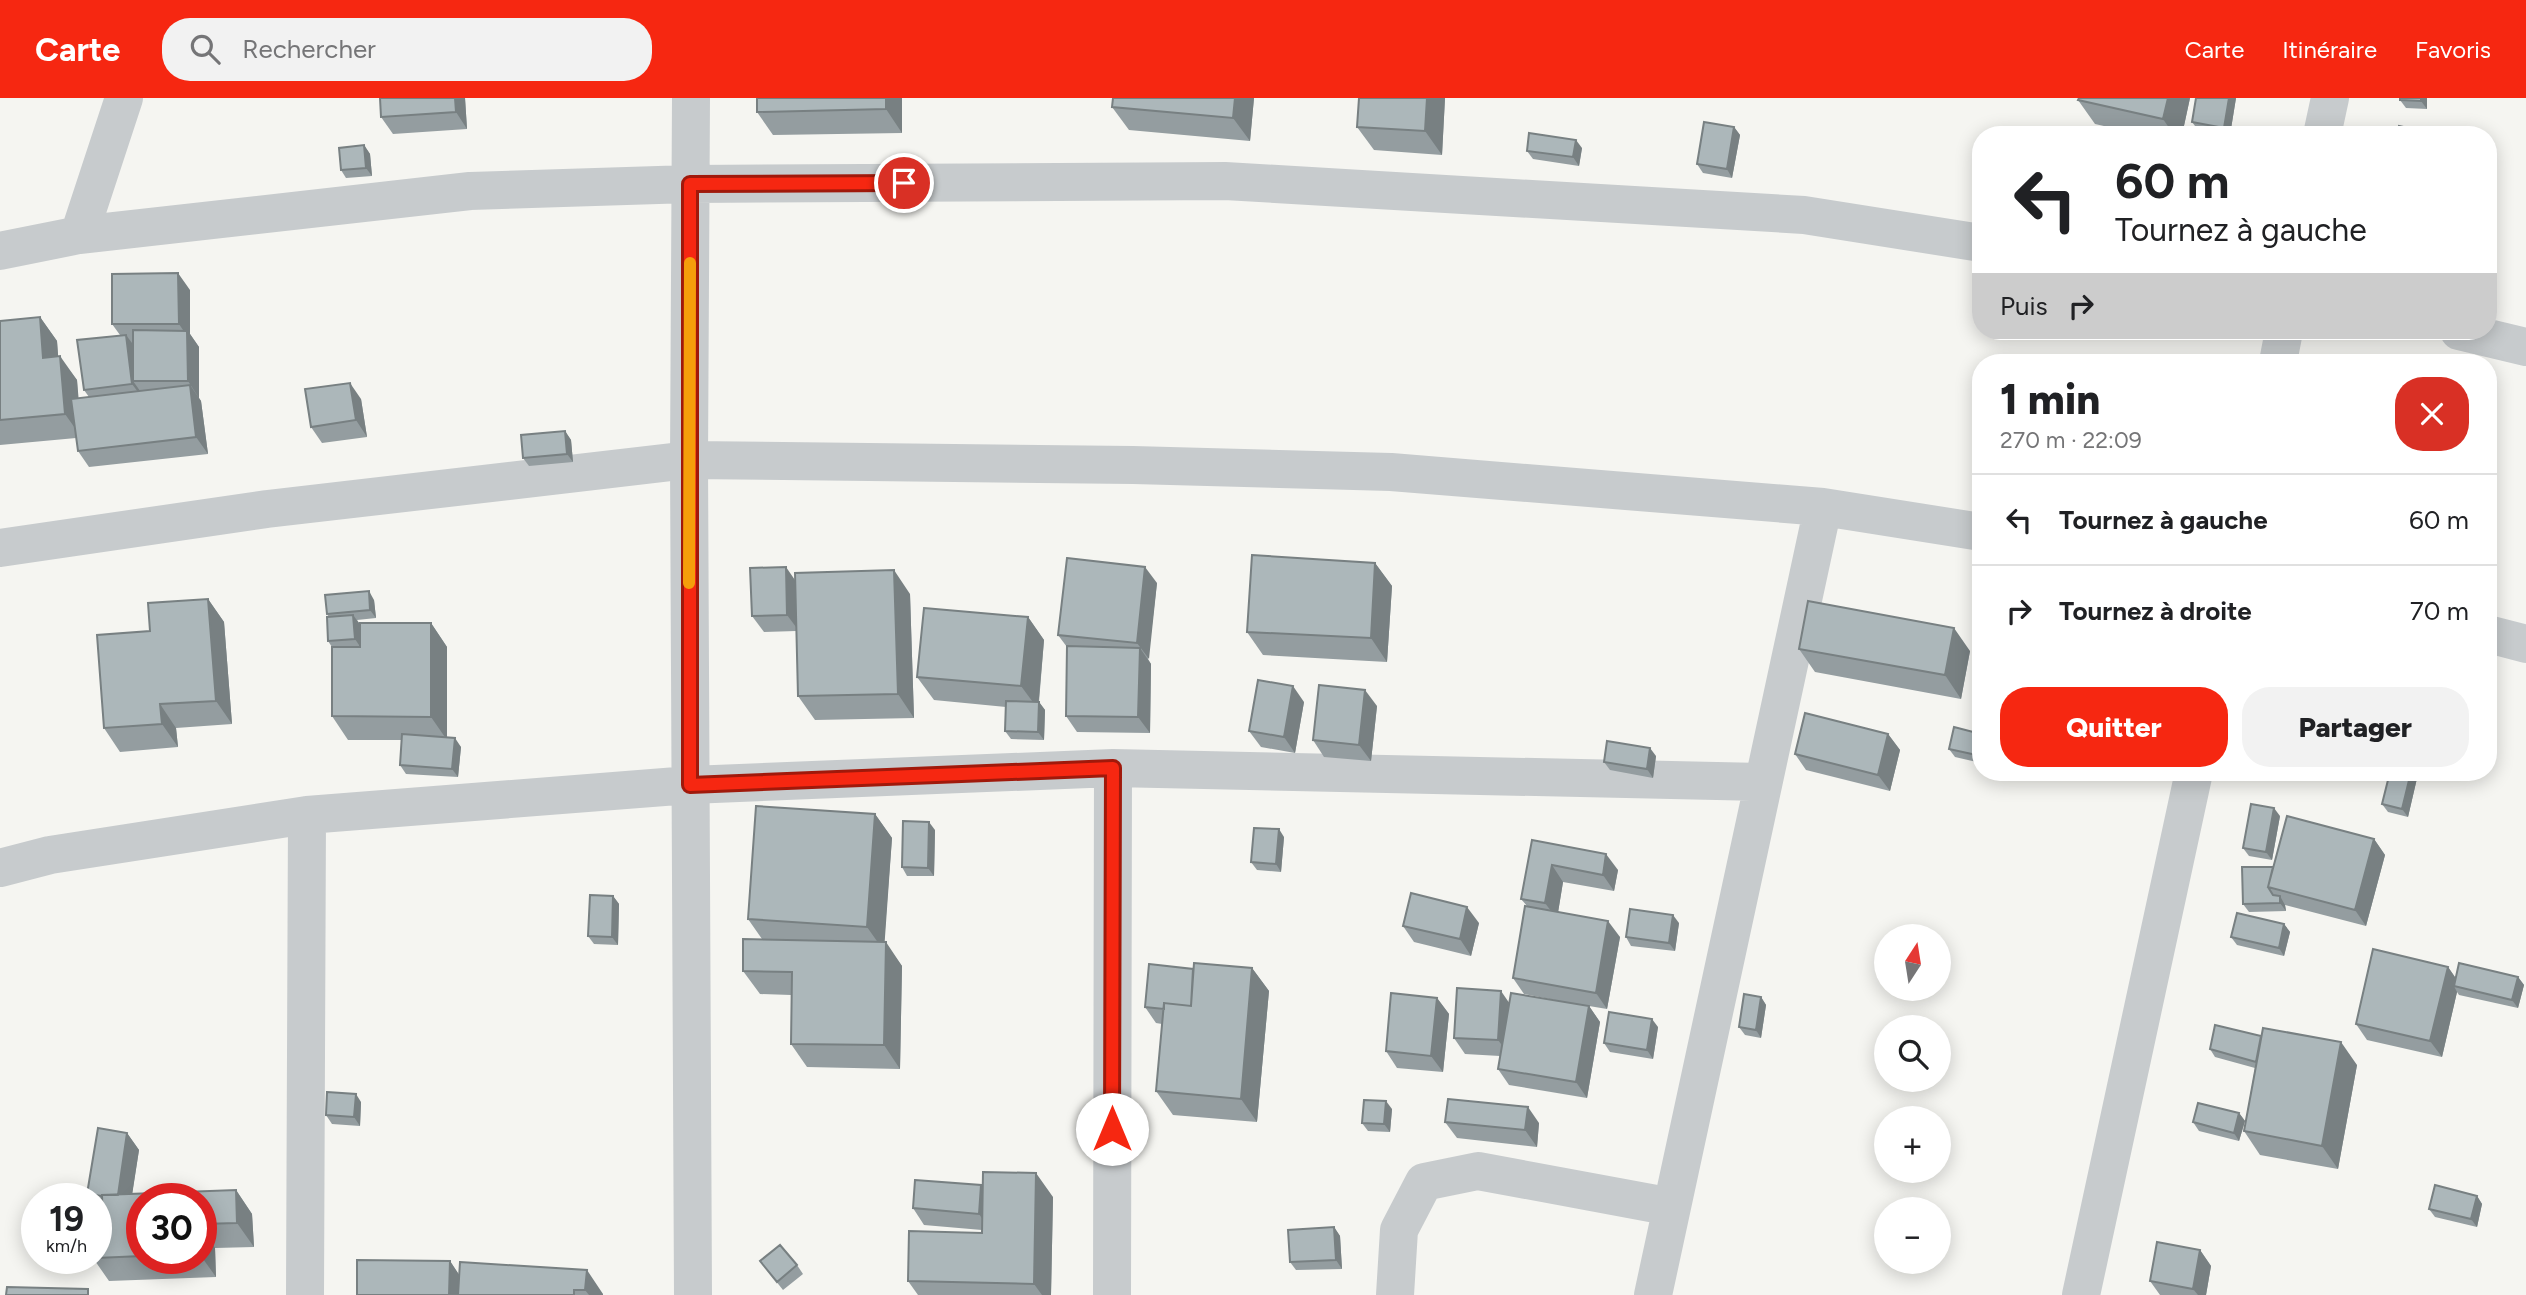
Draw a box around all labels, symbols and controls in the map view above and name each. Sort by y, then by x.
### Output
search box [162,18,652,81]
text: Carte [35,30,120,69]
icon: search [186,30,224,68]
text: Rechercher [242,33,376,65]
text: Carte [2184,35,2244,64]
text: Itinéraire [2282,35,2377,64]
text: Favoris [2415,35,2491,64]
text: 60 m [2115,151,2230,210]
pin [874,153,934,213]
icon: left [2000,154,2091,245]
icon: arrive [885,164,923,202]
text: Tournez à gauche [2115,211,2367,249]
icon: right [2062,287,2100,325]
text: Puis [2000,290,2048,322]
text: 1 min [2000,374,2100,425]
button: close [2395,377,2469,451]
text: 270 m · 22:09 [2000,426,2142,454]
icon: left [2000,501,2038,539]
text: Tournez à gauche [2059,504,2268,536]
text: 60 m [2409,504,2469,536]
icon: right [2000,592,2038,630]
text: Tournez à droite [2059,595,2252,627]
text: 70 m [2410,595,2469,627]
button: Quitter [2000,687,2228,767]
button: Partager [2242,687,2469,767]
north arrow [1874,924,1951,1001]
map controls [1874,924,1951,1274]
button: search [1874,1015,1951,1092]
position arrow [1075,1092,1149,1166]
button: + [1874,1106,1951,1183]
speed limit sign: 30 [126,1183,217,1274]
button: − [1874,1197,1951,1274]
text: 19 [49,1198,84,1240]
text: km/h [46,1235,87,1257]

